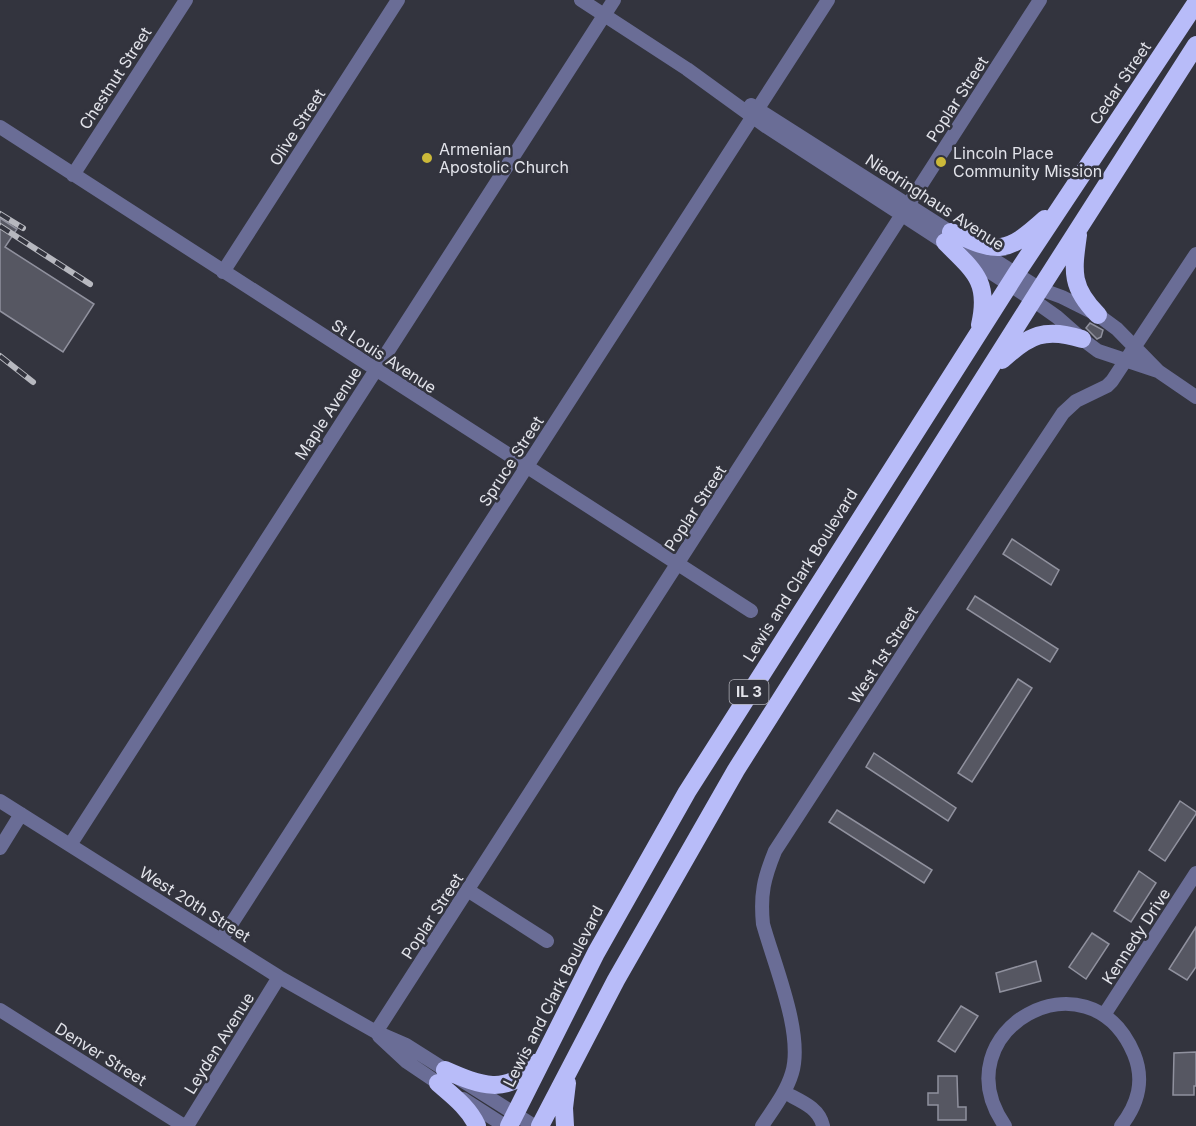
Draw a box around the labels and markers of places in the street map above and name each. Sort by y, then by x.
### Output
place label: Armenian Apostolic Church [439,139,569,177]
place label: Lincoln Place Community Mission [953,143,1102,181]
marker: Armenian Apostolic Church [420,151,434,165]
marker: Lincoln Place Community Mission [934,155,948,169]

